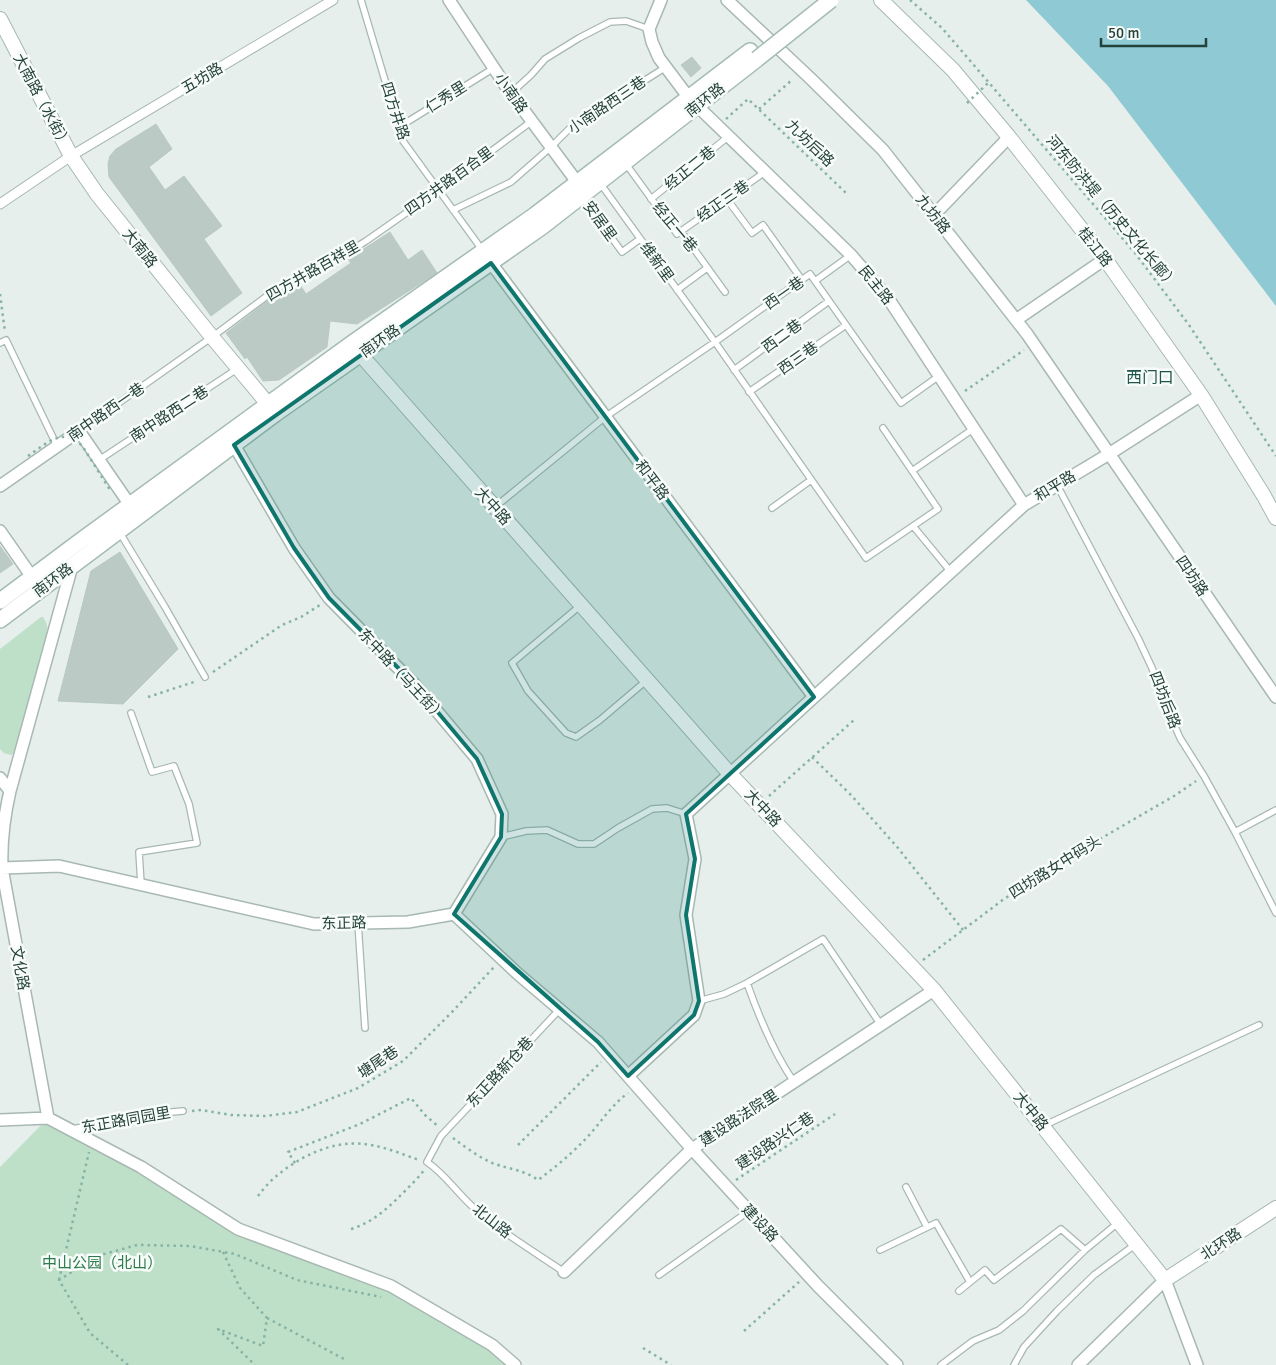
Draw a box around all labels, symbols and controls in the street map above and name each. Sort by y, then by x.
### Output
scale bar [1101,15,1206,47]
text: 50 m [1108,24,1139,42]
street label: 大南路（水街） [9,50,75,152]
street label: 五坊路 [178,59,226,97]
street label: 小南路 [491,69,531,117]
street label: 小南路西三巷 [565,72,649,138]
street label: 仁秀里 [422,77,470,117]
street label: 南环路 [682,79,728,121]
street label: 四方井路 [377,80,413,142]
street label: 九坊后路 [782,116,838,170]
street label: 河东防洪堤（历史文化长廊） [1042,132,1182,292]
street label: 经正二巷 [661,142,719,194]
street label: 四方井路百合里 [401,143,497,219]
street label: 经正三巷 [693,176,753,226]
street label: 九坊路 [912,191,954,237]
street label: 安居里 [579,198,621,244]
street label: 经正一巷 [649,198,701,256]
street label: 桂江路 [1074,224,1116,270]
street label: 大南路 [119,225,161,271]
street label: 四方井路百祥里 [263,237,363,305]
street label: 维新里 [636,239,678,285]
street label: 民主路 [855,262,897,308]
street label: 西一巷 [760,273,808,313]
street label: 西二巷 [759,315,805,357]
street label: 南环路 [356,321,404,361]
street label: 西三巷 [774,338,822,378]
district label: 西门口 [1126,368,1174,388]
street label: 南中路西一巷 [64,379,148,445]
street label: 南中路西二巷 [126,382,212,446]
street label: 和平路 [631,457,673,503]
street label: 和平路 [1031,467,1079,505]
street label: 大中路 [471,483,515,529]
street label: 四坊路 [1172,552,1212,600]
street label: 南环路 [30,559,76,601]
street label: 东中路（马王街） [354,625,450,725]
street label: 四坊后路 [1146,669,1184,731]
street label: 大中路 [741,785,785,831]
street label: 四坊路女中码头 [1006,832,1104,902]
street label: 东正路 [321,914,367,932]
street label: 文化路 [7,944,33,992]
street label: 东正路新仓巷 [463,1033,537,1111]
street label: 塘尾巷 [354,1042,402,1082]
street label: 建设路法院里 [696,1086,782,1150]
street label: 大中路 [1010,1088,1052,1134]
street label: 东正路同园里 [80,1103,172,1137]
street label: 建设路兴仁巷 [733,1108,817,1174]
street label: 北山路 [469,1200,515,1242]
street label: 建设路 [738,1200,782,1246]
street label: 北环路 [1197,1224,1245,1264]
park label: 中山公园（北山） [42,1254,162,1272]

